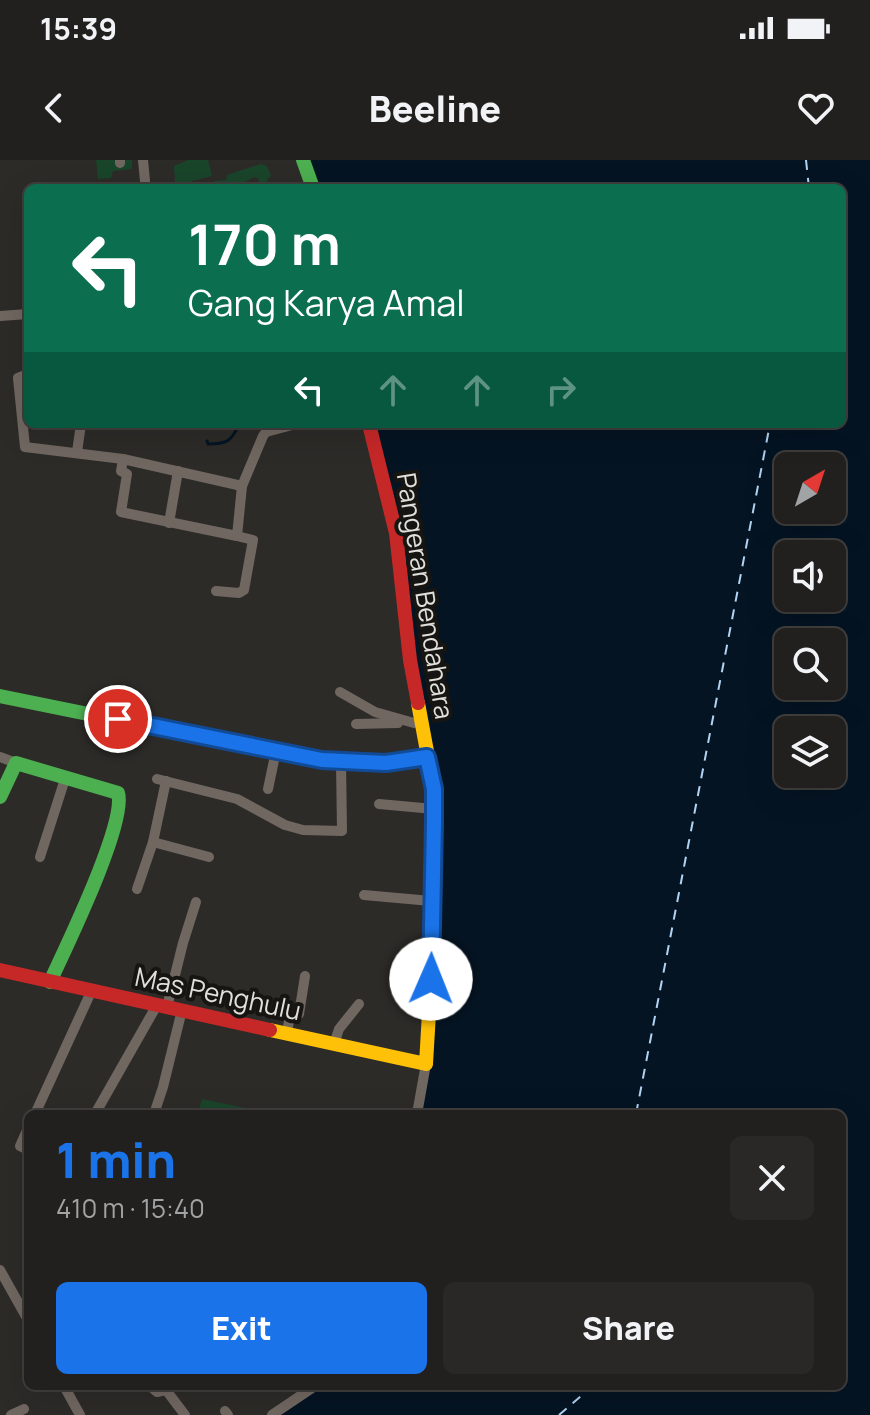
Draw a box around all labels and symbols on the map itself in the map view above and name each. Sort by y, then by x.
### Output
north arrow [774,452,846,524]
street label: Pangeran Bendahara [389,470,463,721]
pin [84,685,152,753]
position arrow [389,937,473,1021]
street label: Mas Penghulu [132,958,305,1028]

